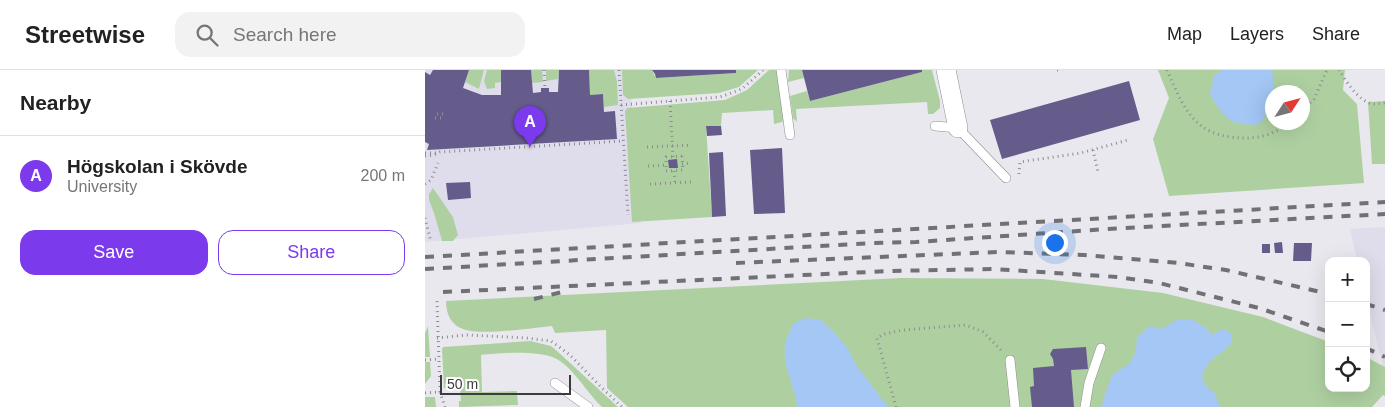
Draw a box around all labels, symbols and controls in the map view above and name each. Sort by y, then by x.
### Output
search box [175,12,525,57]
text: Streetwise [25,21,145,48]
icon: search [193,21,221,49]
text: Search here [233,24,337,45]
text: Map [1167,24,1202,44]
text: Layers [1230,24,1284,44]
text: Share [1312,24,1360,44]
north arrow [1265,85,1310,130]
text: Nearby [20,91,91,114]
pin: A [514,106,546,147]
text: Högskolan i Skövde [67,156,248,177]
text: A [30,167,42,184]
text: 200 m [361,167,405,184]
text: University [67,178,137,195]
button: Save [20,230,208,275]
button: Share [218,230,405,275]
your location [1042,230,1068,256]
map controls [1325,257,1370,392]
button: + [1325,257,1370,302]
button: − [1325,302,1370,347]
button: locate [1325,347,1370,392]
scale bar [440,372,571,395]
text: 50 m [447,376,478,392]

